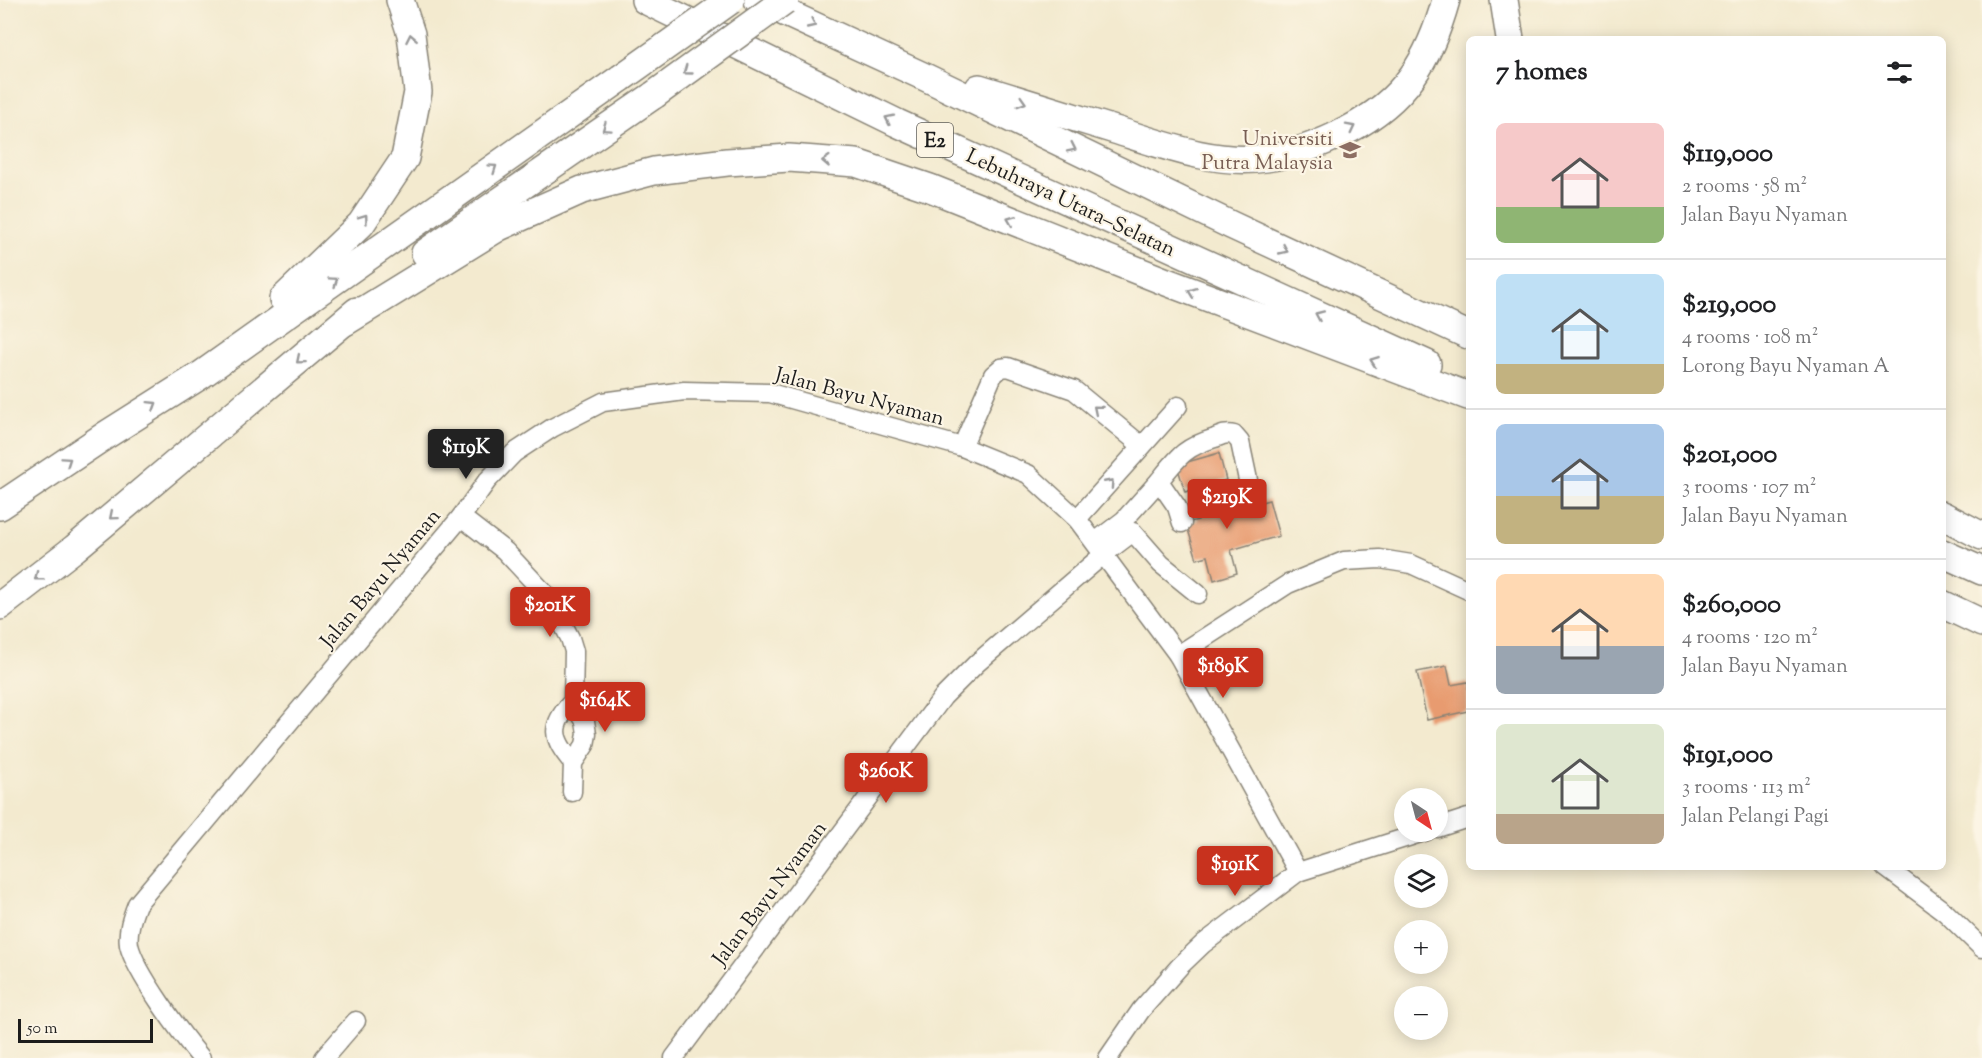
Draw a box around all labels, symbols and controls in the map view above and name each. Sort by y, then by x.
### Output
one-way arrow [805,16,816,28]
one-way arrow [405,33,418,43]
text: 7 homes [1496,54,1587,91]
icon: filters [1883,56,1916,89]
one-way arrow [682,64,693,75]
one-way arrow [1016,95,1027,107]
one-way arrow [884,115,895,126]
one-way arrow [601,121,612,132]
road number: E2 [917,123,953,157]
one-way arrow [1344,124,1355,135]
place label: Universiti Putra Malaysia [1202,125,1333,179]
text: $119,000 [1682,136,1773,173]
school or university icon: Universiti Putra Malaysia [1338,138,1362,162]
one-way arrow [1066,141,1077,153]
street label: Lebuhraya Utara–Selatan [960,142,1180,266]
icon: home [1544,147,1616,219]
one-way arrow [821,155,830,168]
one-way arrow [487,164,498,175]
text: 2 rooms · 58 m² [1682,173,1807,202]
text: Jalan Bayu Nyaman [1682,202,1848,231]
one-way arrow [357,214,368,225]
one-way arrow [1006,215,1016,228]
one-way arrow [1277,242,1288,254]
one-way arrow [328,277,339,288]
one-way arrow [1187,287,1198,299]
text: $219,000 [1682,287,1776,324]
icon: home [1544,298,1616,370]
one-way arrow [1315,310,1326,322]
text: 4 rooms · 108 m² [1682,324,1818,353]
one-way arrow [296,352,307,363]
text: Lorong Bayu Nyaman A [1682,353,1889,382]
one-way arrow [1369,356,1380,369]
street label: Jalan Bayu Nyaman [771,361,947,435]
one-way arrow [147,400,157,412]
one-way arrow [1093,405,1104,416]
pin: $119K [424,429,508,480]
text: $119K [442,434,490,463]
text: $201,000 [1682,437,1777,474]
icon: home [1544,448,1616,520]
one-way arrow [60,457,71,468]
text: 3 rooms · 107 m² [1682,474,1816,503]
one-way arrow [1103,479,1114,489]
pin: $219K [1185,479,1269,530]
text: $219K [1202,484,1252,513]
street label: Jalan Bayu Nyaman [313,503,449,656]
text: Jalan Bayu Nyaman [1682,503,1848,532]
one-way arrow [109,509,120,520]
one-way arrow [33,570,44,581]
pin: $201K [508,587,592,638]
text: $260,000 [1682,587,1781,624]
text: $201K [524,592,576,621]
icon: home [1544,598,1616,670]
text: 4 rooms · 120 m² [1682,624,1818,653]
pin: $189K [1181,648,1265,699]
text: $189K [1197,653,1249,682]
text: Jalan Bayu Nyaman [1682,653,1848,682]
pin: $164K [563,682,647,733]
text: $164K [579,687,631,716]
text: $191,000 [1682,737,1773,774]
icon: home [1544,748,1616,820]
pin: $260K [844,753,928,804]
text: $260K [858,758,914,787]
text: 3 rooms · 113 m² [1682,774,1811,803]
north arrow [1394,788,1448,842]
map controls [1394,788,1448,1040]
text: Jalan Pelangi Pagi [1682,803,1829,832]
street label: Jalan Bayu Nyaman [706,816,835,974]
pin: $191K [1193,846,1277,897]
text: $191K [1211,851,1259,880]
button: layers [1394,854,1448,908]
button: + [1394,920,1448,974]
button: − [1394,986,1448,1040]
scale bar [18,1016,153,1044]
text: 50 m [27,1018,58,1041]

